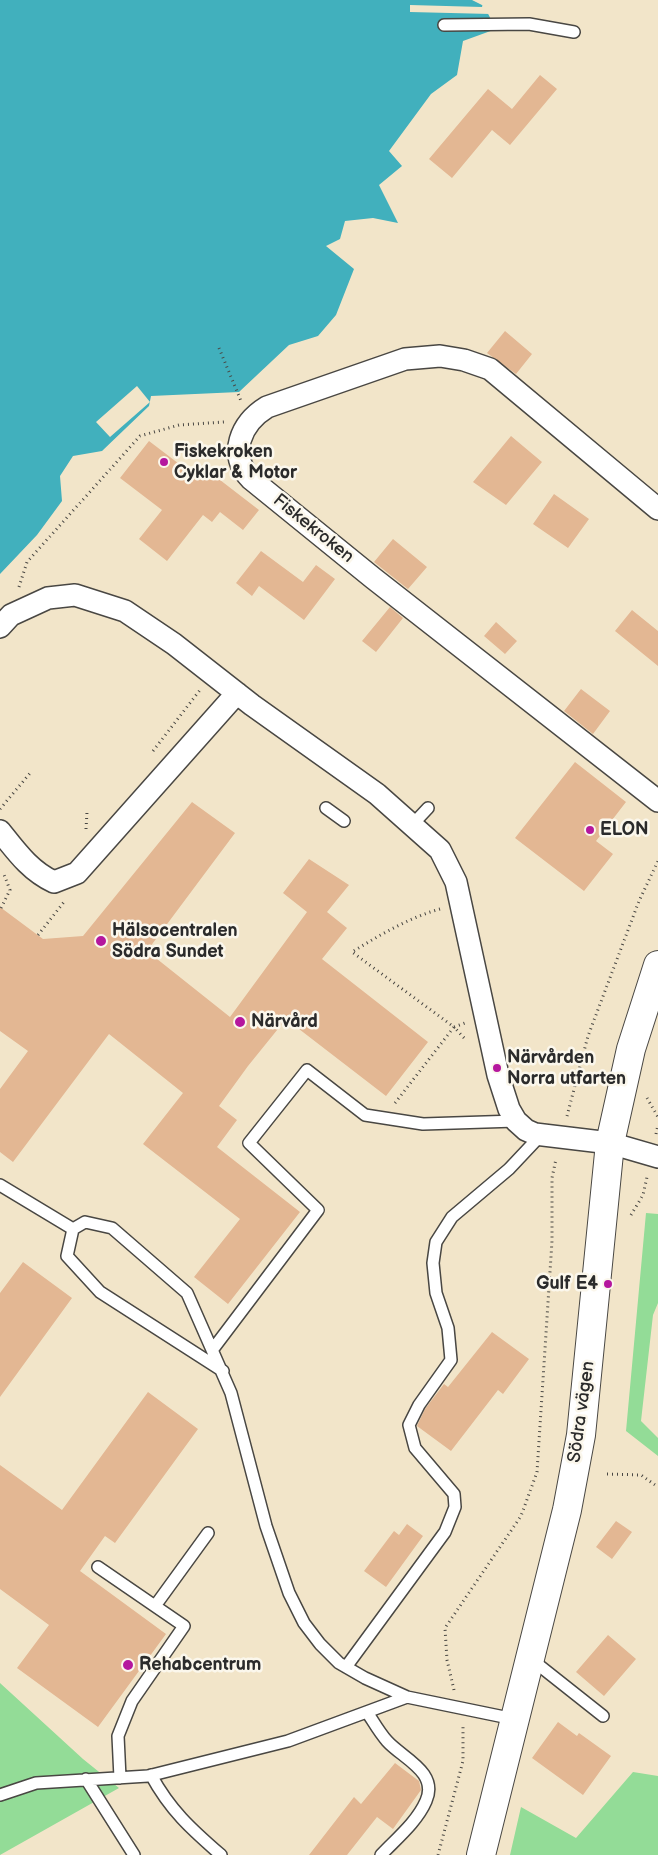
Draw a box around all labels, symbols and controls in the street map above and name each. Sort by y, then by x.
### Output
place label: Fiskekroken Cyklar & Motor [174,441,297,484]
marker: Fiskekroken Cyklar & Motor [158,456,170,468]
street label: Fiskekroken [268,490,358,568]
place label: ELON [600,819,648,841]
marker: ELON [584,824,596,836]
place label: Hälsocentralen Södra Sundet [112,920,238,962]
marker: Hälsocentralen Södra Sundet [94,934,108,948]
place label: Närvård [251,1011,318,1033]
marker: Närvård [233,1015,247,1029]
place label: Närvården Norra utfarten [507,1047,626,1090]
marker: Närvården Norra utfarten [491,1062,503,1074]
place label: Gulf E4 [536,1273,598,1295]
marker: Gulf E4 [602,1278,614,1290]
street label: Södra vägen [564,1360,600,1464]
place label: Rehabcentrum [139,1654,261,1676]
marker: Rehabcentrum [121,1658,135,1672]

